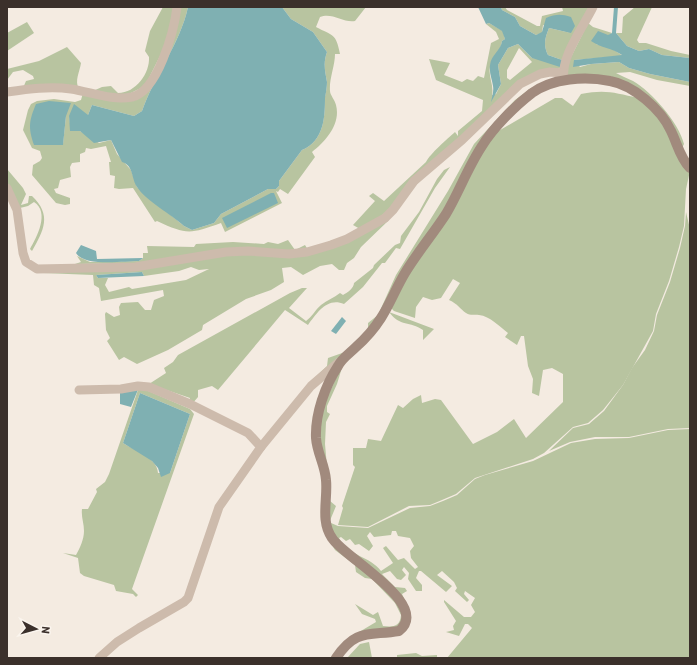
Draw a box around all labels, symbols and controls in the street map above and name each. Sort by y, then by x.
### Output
north arrow [16,609,56,649]
text: N [40,626,53,634]

